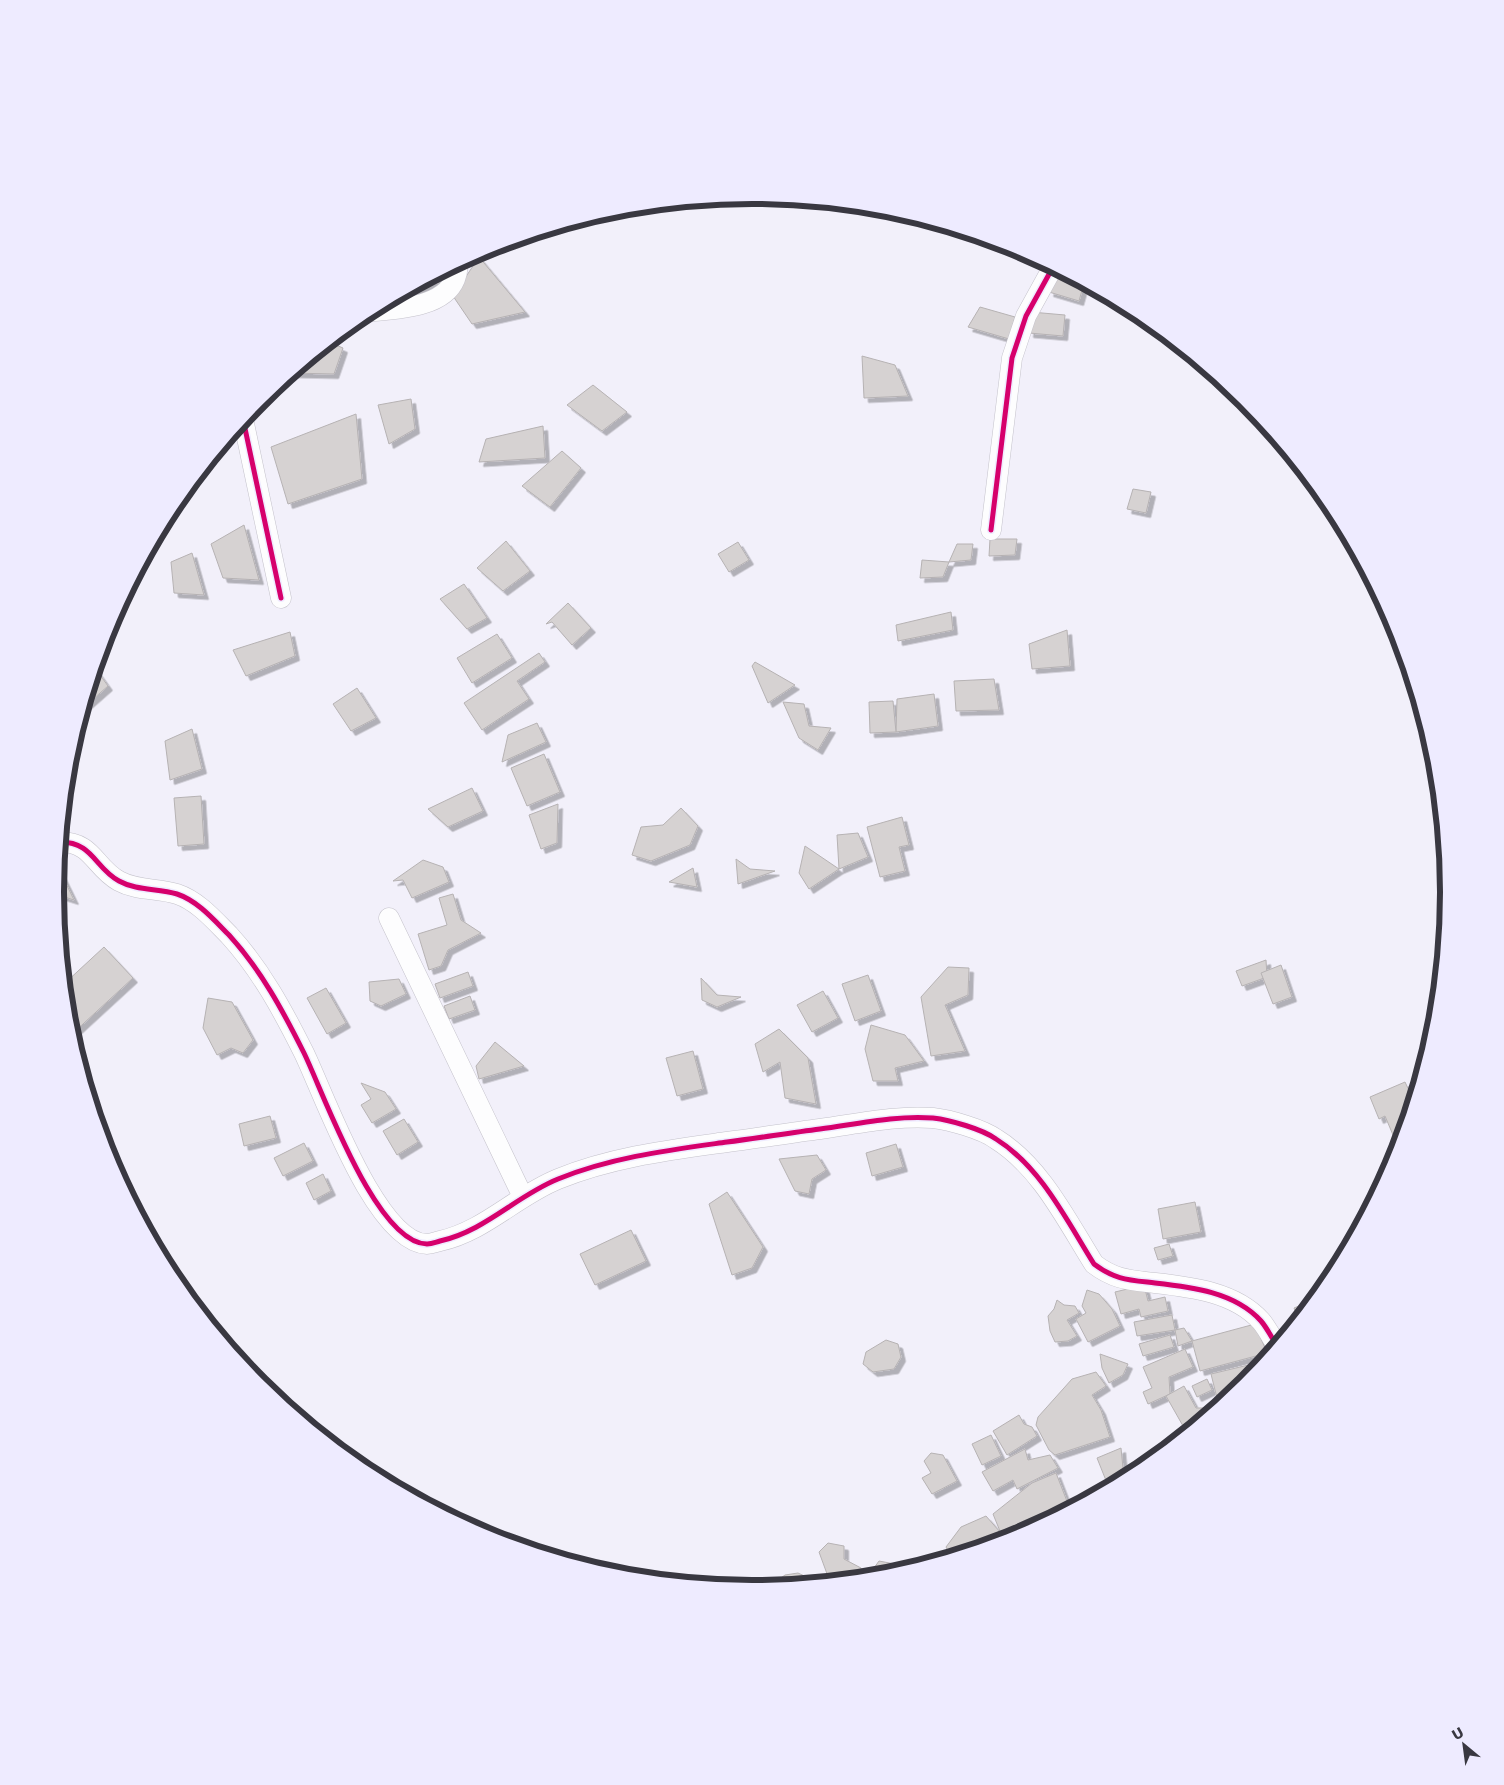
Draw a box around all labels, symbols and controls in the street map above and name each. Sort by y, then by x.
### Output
north arrow [1439,1720,1489,1770]
text: U [1449,1724,1467,1743]

